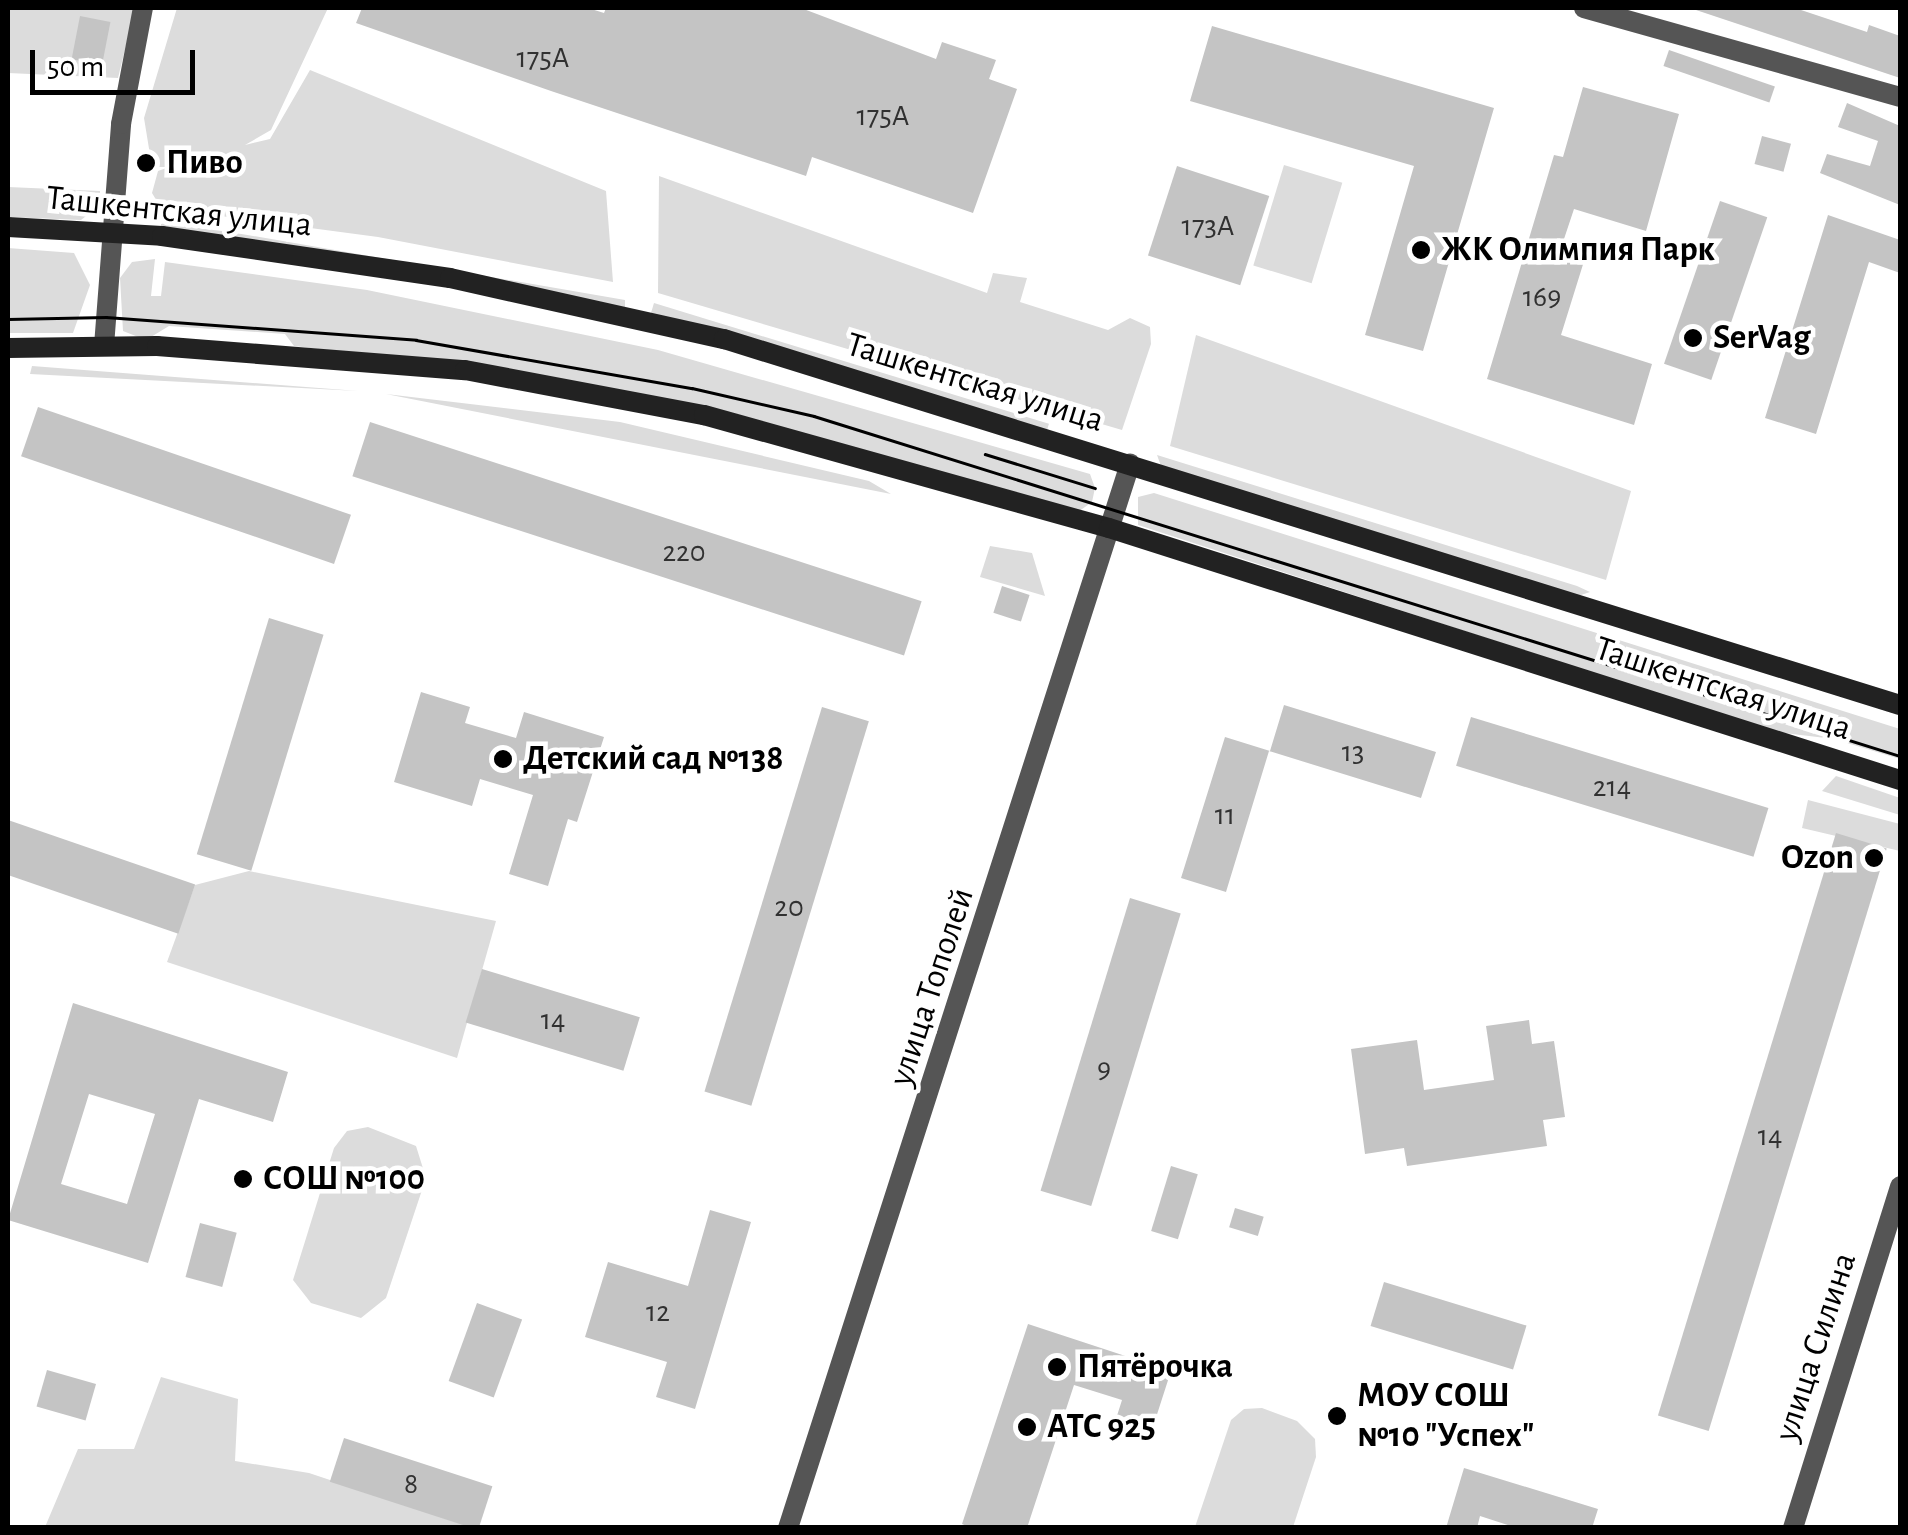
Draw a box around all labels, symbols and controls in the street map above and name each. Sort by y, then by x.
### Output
scale bar [35,30,200,92]
house number: 175А [516,40,570,76]
text: 50 m [47,52,104,82]
house number: 175А [856,98,910,134]
place label: Пиво [166,142,243,184]
marker: Пиво [135,152,157,174]
street label: Ташкентская улица [44,177,314,247]
house number: 173А [1182,208,1234,244]
place label: ЖК Олимпия Парк [1441,229,1715,271]
marker: ЖК Олимпия Парк [1410,239,1432,261]
house number: 169 [1523,279,1561,315]
place label: SerVag [1713,317,1810,359]
street label: Ташкентская улица [841,324,1109,442]
marker: SerVag [1682,327,1704,349]
house number: 220 [662,534,706,570]
street label: Ташкентская улица [1590,628,1856,750]
house number: 13 [1342,734,1364,770]
place label: Детский сад №138 [523,738,784,780]
marker: Детский сад №138 [492,748,514,770]
house number: 214 [1593,769,1631,805]
house number: 11 [1215,797,1235,833]
place label: Ozon [1781,837,1854,879]
marker: Ozon [1863,847,1885,869]
street label: улица Тополей [880,883,984,1091]
house number: 20 [774,889,804,925]
house number: 14 [541,1002,565,1038]
house number: 9 [1097,1051,1111,1087]
house number: 14 [1758,1118,1782,1154]
place label: СОШ №100 [263,1158,425,1200]
marker: СОШ №100 [232,1168,254,1190]
street label: улица Силина [1766,1248,1866,1446]
house number: 12 [646,1294,670,1330]
place label: Пятёрочка [1077,1346,1233,1388]
marker: Пятёрочка [1046,1356,1068,1378]
place label: МОУ СОШ №10 "Успех" [1357,1375,1534,1457]
marker: МОУ СОШ №10 "Успех" [1326,1405,1348,1427]
place label: АТС 925 [1047,1406,1156,1448]
marker: АТС 925 [1016,1416,1038,1438]
house number: 8 [404,1466,418,1502]

